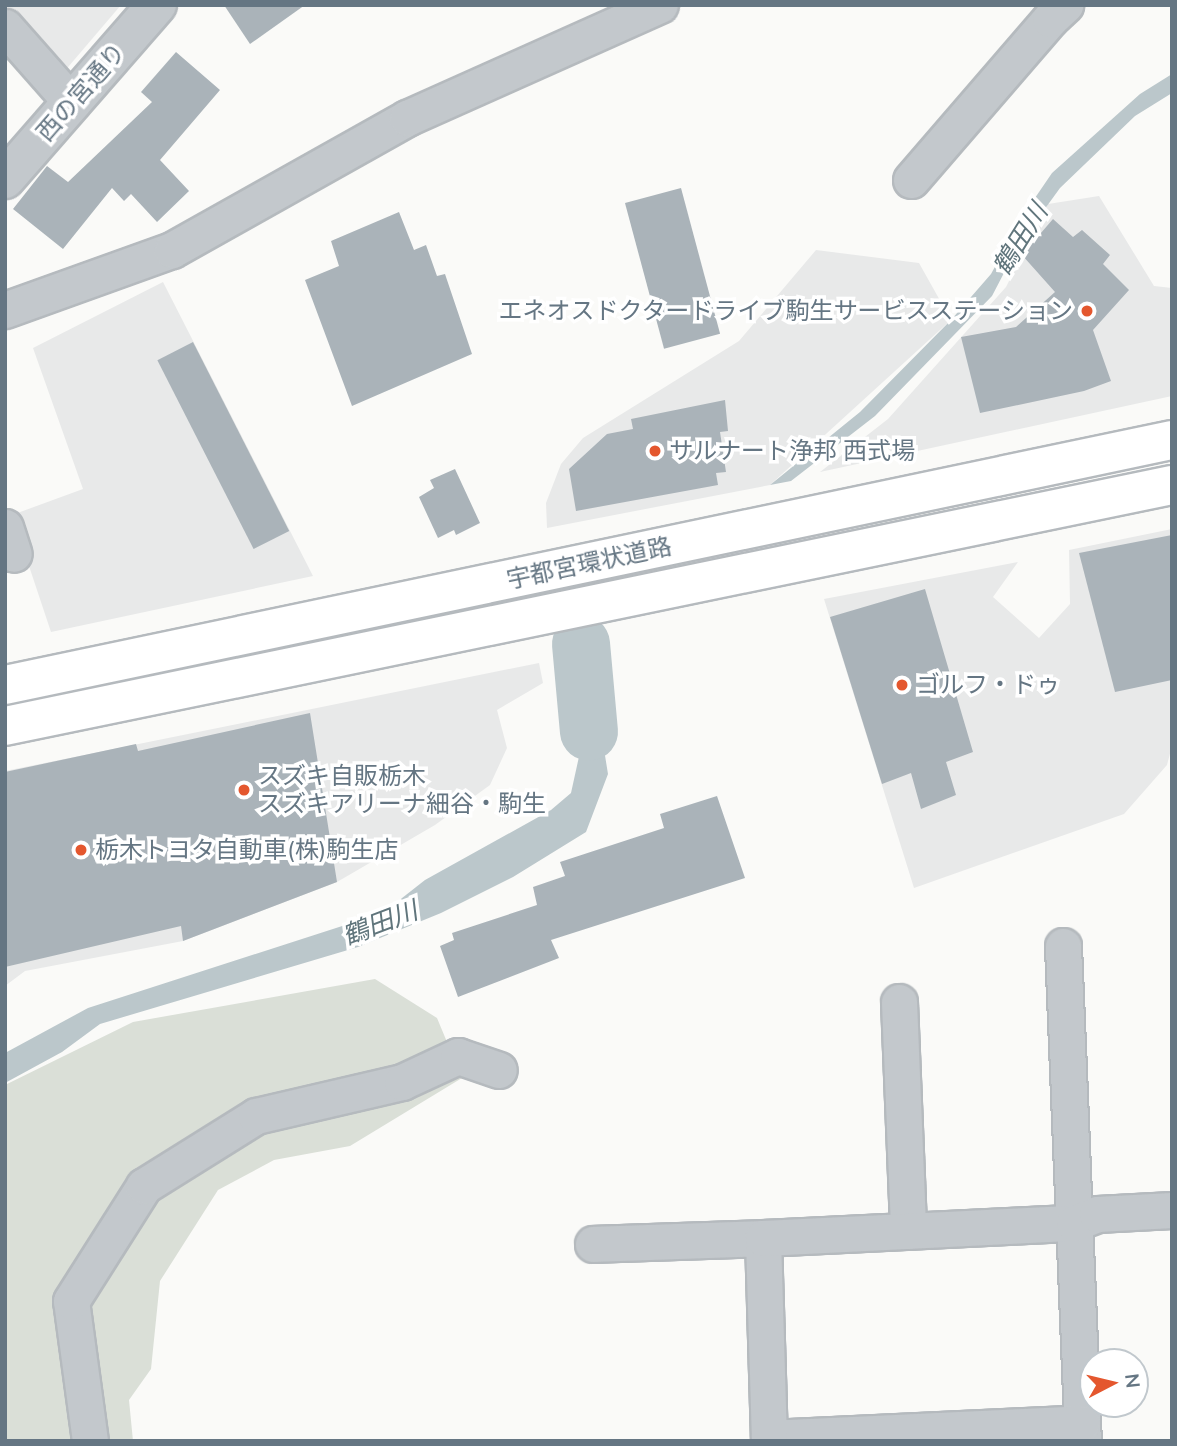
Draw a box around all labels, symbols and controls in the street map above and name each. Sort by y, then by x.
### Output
street label: 西の宮通り [31,37,131,147]
water label: 鶴田川 [986,198,1054,280]
place label: エネオスドクタードライブ駒生サービスステーション [497,297,1073,325]
marker: エネオスドクタードライブ駒生サービスステーション [1079,303,1095,319]
place label: サルナート浄邦 西式場 [669,437,915,465]
marker: サルナート浄邦 西式場 [647,443,663,459]
street label: 宇都宮環状道路 [504,531,674,595]
place label: ゴルフ・ドゥ [916,671,1060,699]
marker: ゴルフ・ドゥ [894,677,910,693]
place label: スズキ自販栃木 スズキアリーナ細谷・駒生 [258,762,546,818]
marker: スズキ自販栃木 スズキアリーナ細谷・駒生 [236,782,252,798]
place label: 栃木トヨタ自動車(株)駒生店 [95,836,398,864]
marker: 栃木トヨタ自動車(株)駒生店 [73,842,89,858]
water label: 鶴田川 [338,894,422,952]
north arrow [1079,1348,1149,1418]
text: N [1120,1372,1146,1389]

